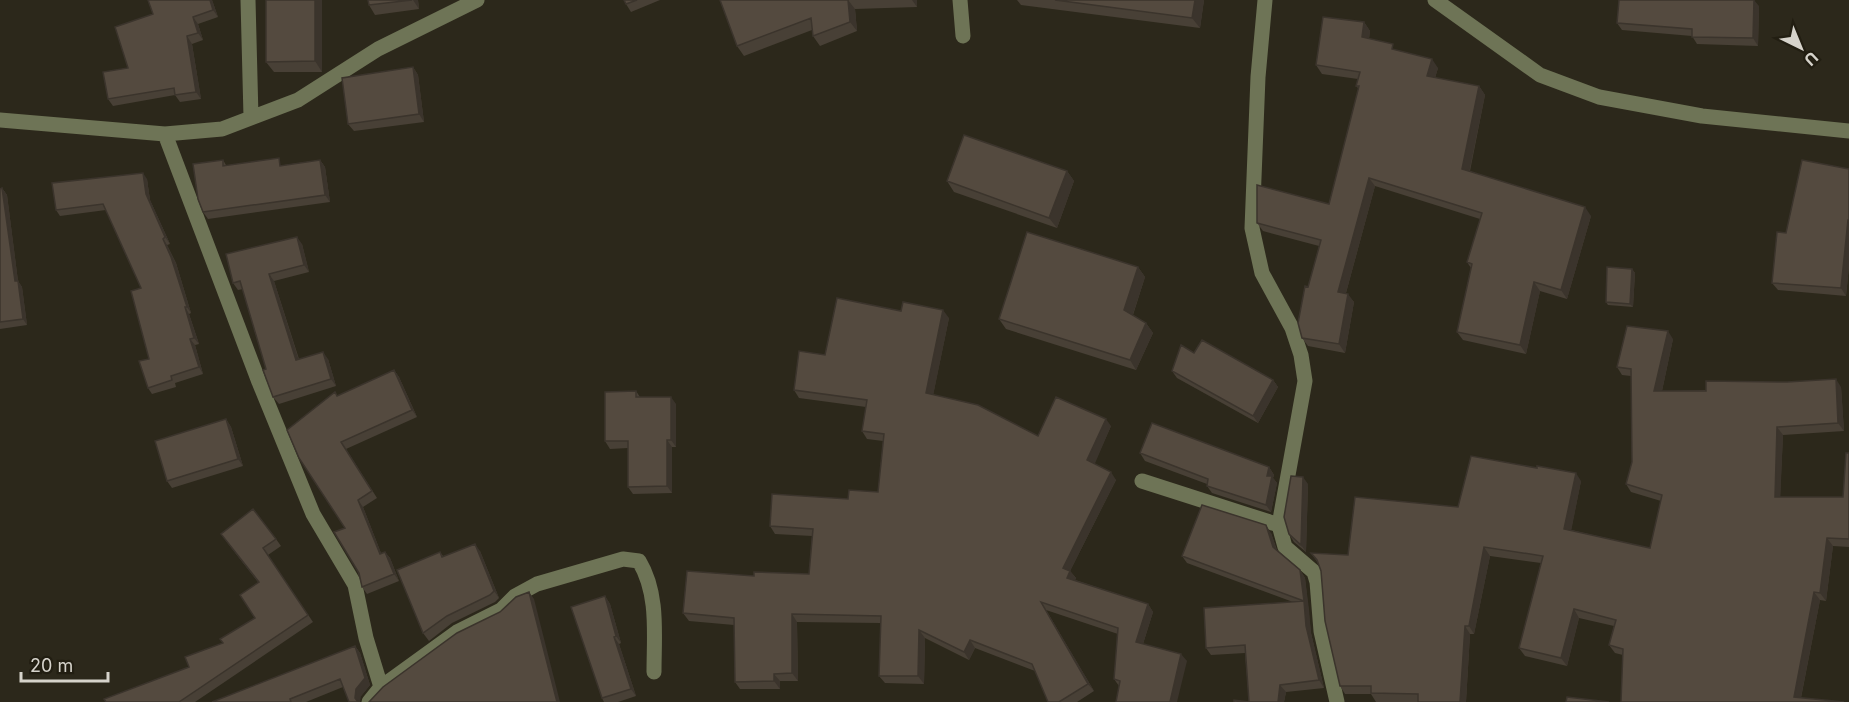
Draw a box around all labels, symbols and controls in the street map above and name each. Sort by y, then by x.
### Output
north arrow [1771,18,1831,78]
text: U [1800,48,1822,70]
scale bar [21,645,108,683]
text: 20 m [30,655,73,676]

